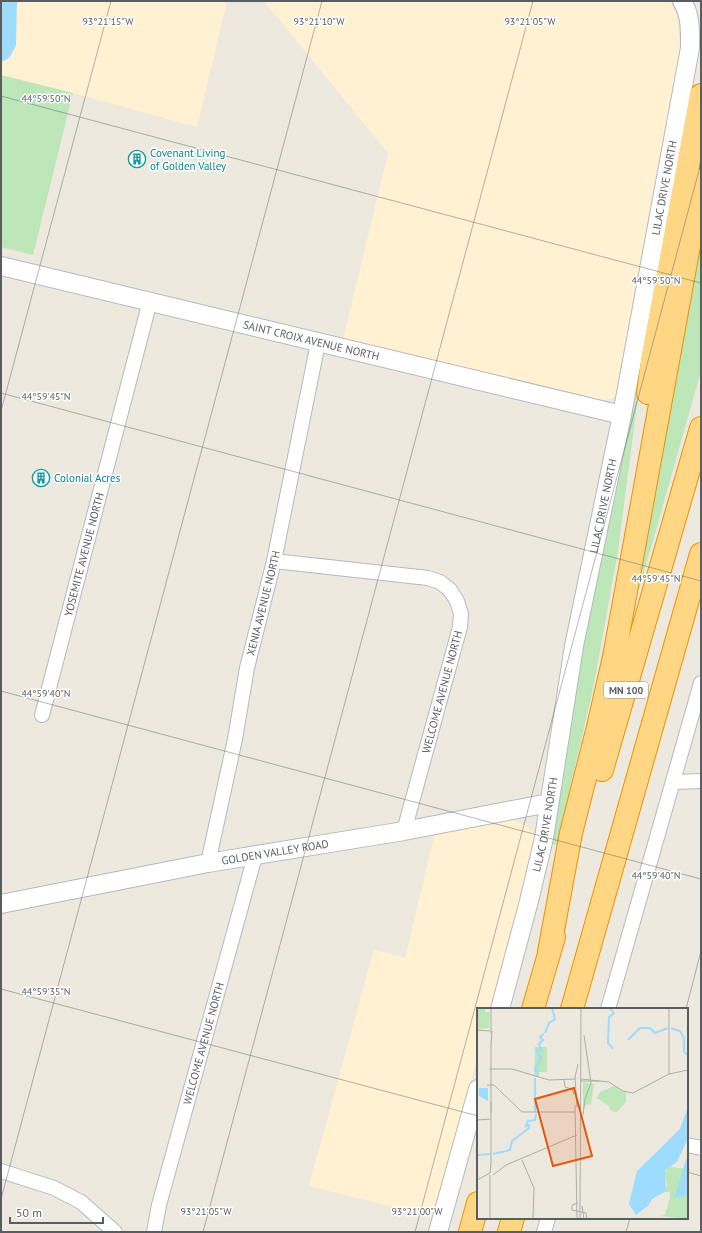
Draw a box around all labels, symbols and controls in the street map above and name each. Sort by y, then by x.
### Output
text: 93°21'15"W [82,15,134,28]
text: 93°21'10"W [293,15,345,28]
text: 93°21'05"W [504,15,556,28]
text: 44°59'50"N [21,92,71,105]
street label: LILAC DRIVE NORTH [648,139,680,236]
place label: Covenant Living of Golden Valley [150,146,227,173]
building icon: Covenant Living of Golden Valley [127,149,147,169]
text: 44°59'50"N [631,274,681,287]
street label: SAINT CROIX AVENUE NORTH [242,317,381,364]
text: 44°59'45"N [21,390,71,403]
street label: LILAC DRIVE NORTH [586,457,620,554]
building icon: Colonial Acres [31,468,51,488]
place label: Colonial Acres [54,471,121,485]
street label: YOSEMITE AVENUE NORTH [61,491,107,618]
street label: XENIA AVENUE NORTH [243,549,283,657]
text: 44°59'45"N [631,572,681,585]
street label: WELCOME AVENUE NORTH [419,629,465,755]
road number: MN 100 [604,682,648,698]
text: 44°59'40"N [21,687,71,700]
street label: LILAC DRIVE NORTH [529,776,560,873]
street label: GOLDEN VALLEY ROAD [221,836,330,868]
text: 44°59'40"N [631,869,681,882]
street label: WELCOME AVENUE NORTH [180,981,227,1106]
text: 44°59'35"N [21,985,71,998]
inset map [477,1008,688,1219]
scale bar [10,1199,103,1225]
text: 50 m [16,1205,42,1220]
text: 93°21'05"W [180,1205,232,1218]
text: 93°21'00"W [391,1205,443,1218]

